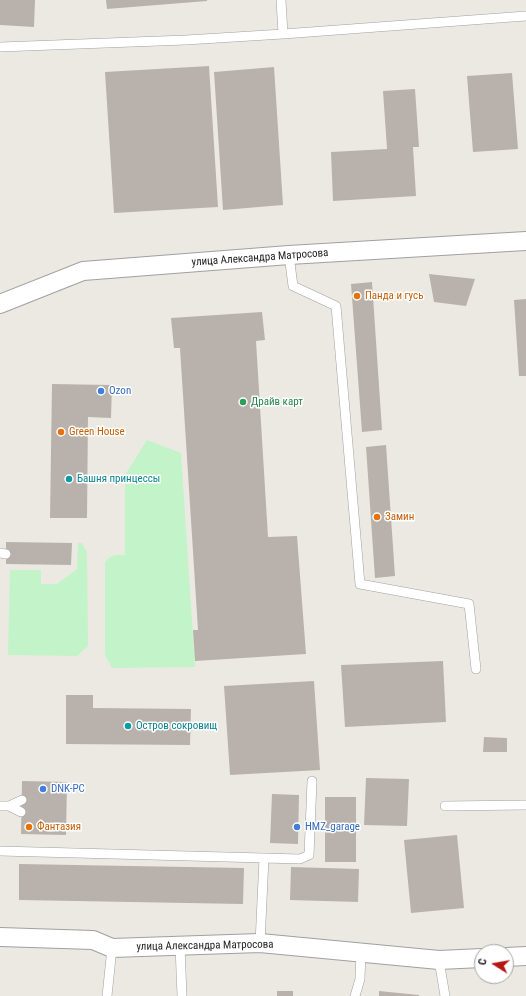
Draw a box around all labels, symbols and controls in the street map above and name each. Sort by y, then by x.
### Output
street label: улица Александра Матросова [191,247,329,269]
place label: Панда и гусь [365,289,423,303]
marker: Панда и гусь [352,291,362,301]
place label: Ozon [109,384,131,398]
marker: Ozon [96,386,106,396]
place label: Драйв карт [251,395,303,409]
marker: Драйв карт [238,397,248,407]
place label: Green House [69,425,125,439]
marker: Green House [56,427,66,437]
place label: Башня принцессы [77,472,160,486]
marker: Башня принцессы [64,474,74,484]
place label: Замин [385,510,414,524]
marker: Замин [372,512,382,522]
place label: Остров сокровищ [136,719,217,733]
marker: Остров сокровищ [123,721,133,731]
place label: DNK-PC [51,782,85,796]
marker: DNK-PC [38,784,48,794]
place label: Фантазия [37,820,81,834]
place label: HMZ_garage [305,820,360,834]
marker: Фантазия [24,822,34,832]
marker: HMZ_garage [292,822,302,832]
street label: улица Александра Матросова [136,938,274,954]
north arrow [474,944,514,984]
text: С [476,957,490,966]

